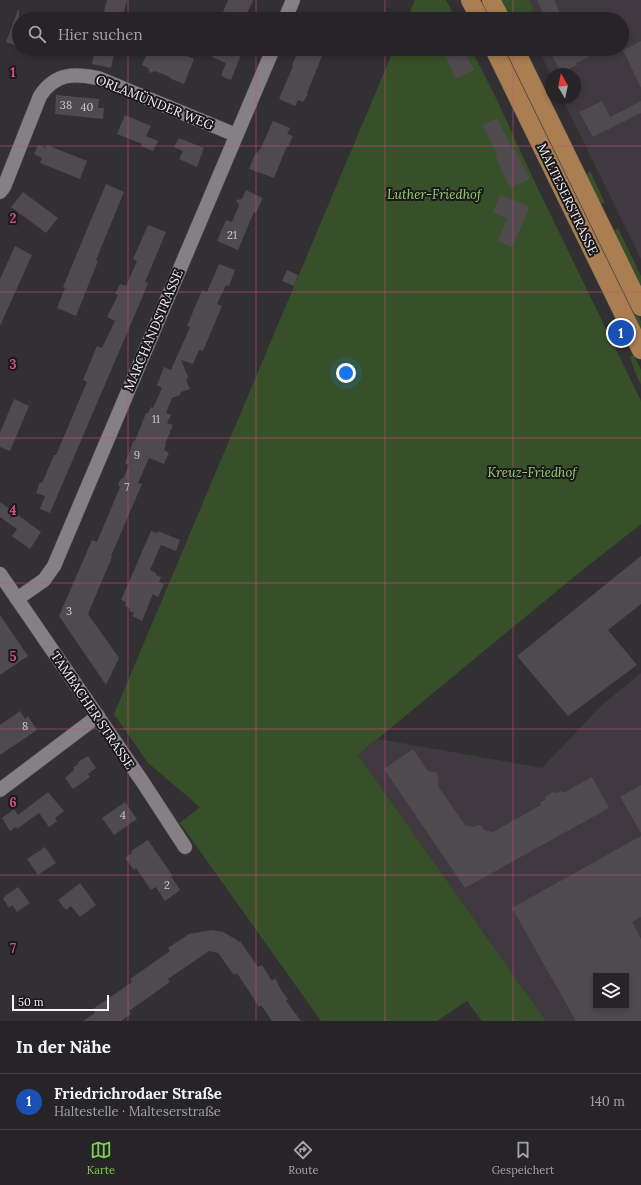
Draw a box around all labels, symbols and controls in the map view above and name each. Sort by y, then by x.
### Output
search box [12,12,629,56]
icon: search [26,23,48,45]
text: Hier suchen [58,25,142,44]
text: 1 [10,64,16,81]
north arrow [545,68,581,104]
street label: ORLAMÜNDER WEG [93,71,217,134]
house number: 38 [60,98,72,112]
house number: 40 [81,100,94,114]
street label: MALTESERSTRASSE [533,141,602,258]
park label: Luther-Friedhof [387,186,483,203]
text: 2 [10,210,17,227]
house number: 21 [227,228,237,242]
street label: MARCHANDSTRASSE [120,267,187,394]
pin: 1 [608,318,634,348]
text: 3 [9,356,17,373]
your location [336,363,356,383]
house number: 11 [152,412,160,426]
house number: 9 [134,448,140,462]
park label: Kreuz-Friedhof [487,464,578,481]
house number: 7 [124,480,130,494]
text: 4 [9,502,17,519]
house number: 3 [66,604,72,618]
text: 5 [9,648,17,665]
street label: TAMBACHER STRASSE [47,648,138,772]
house number: 8 [22,719,28,733]
text: 6 [9,794,17,811]
house number: 4 [120,808,126,822]
house number: 2 [164,878,170,892]
text: 7 [10,940,16,957]
map controls [593,973,629,1009]
button: layers [593,973,629,1009]
scale bar [12,993,109,1012]
text: 50 m [18,995,44,1009]
text: In der Nähe [16,1036,111,1058]
text: Friedrichrodaer Straße [54,1084,222,1103]
text: 1 [26,1093,32,1110]
text: 140 m [590,1093,625,1110]
text: Haltestelle · Malteserstraße [54,1103,221,1120]
tab: Karte [87,1139,115,1177]
tab: Route [288,1139,318,1177]
tab: Gespeichert [492,1139,554,1177]

